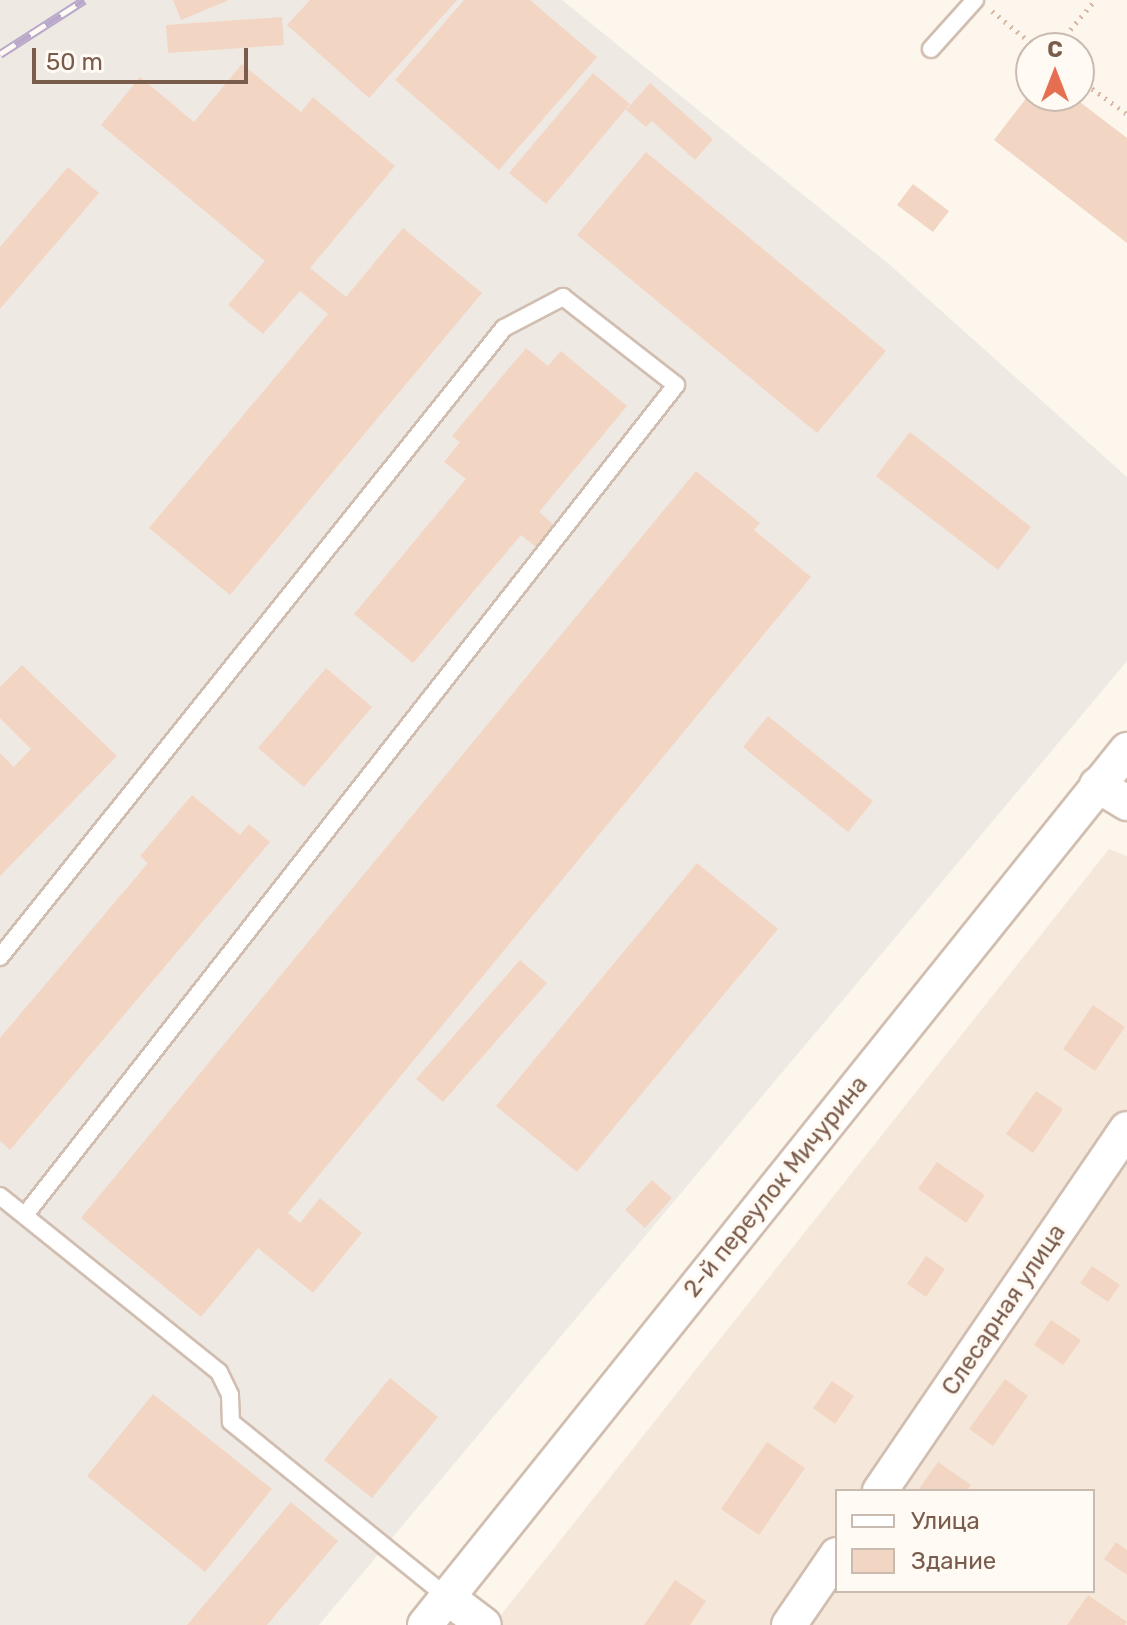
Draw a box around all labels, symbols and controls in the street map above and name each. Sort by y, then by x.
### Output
scale bar [36,32,252,82]
north arrow [1015,32,1095,112]
text: С [1047,36,1063,63]
text: 50 m [46,48,103,76]
street label: 2-й переулок Мичурина [678,1071,874,1303]
street label: Слесарная улица [936,1219,1072,1401]
legend [835,1489,1095,1593]
text: Улица [911,1507,980,1535]
text: Здание [911,1547,996,1575]

